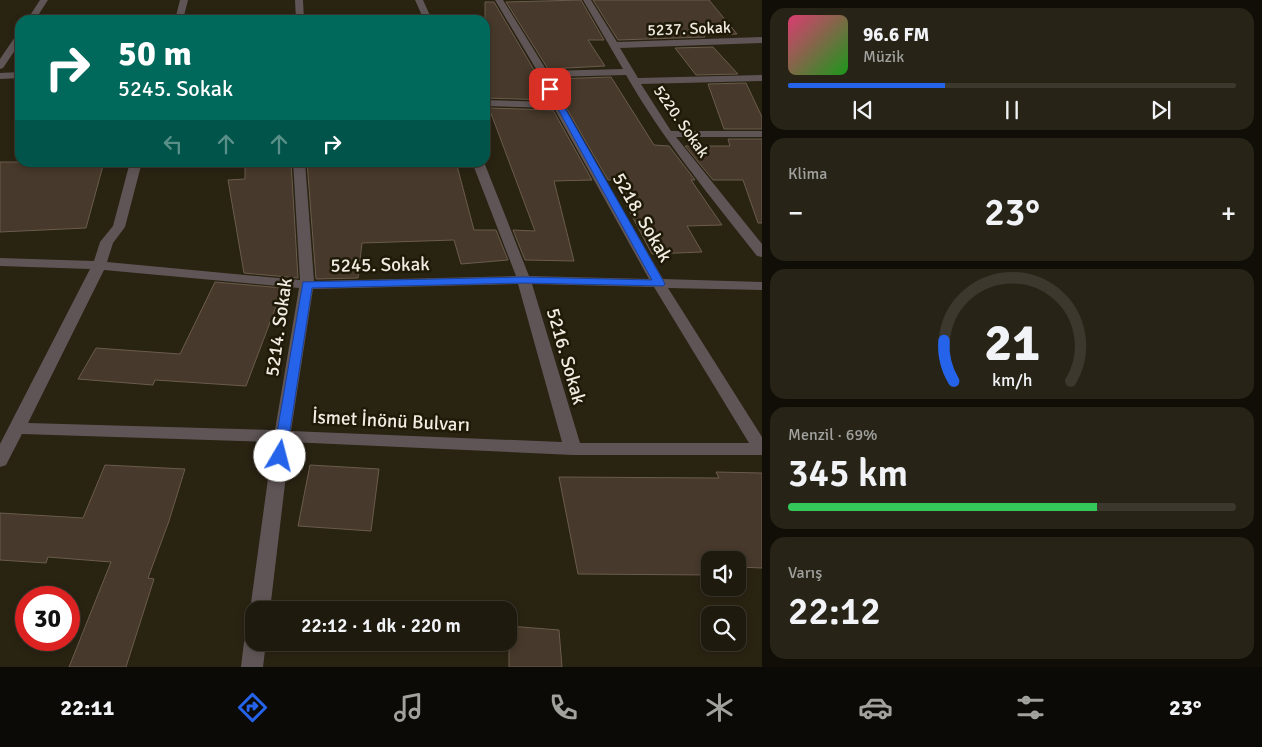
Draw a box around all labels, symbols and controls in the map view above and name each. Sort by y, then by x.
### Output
street label: 5237. Sokak [647,18,731,40]
text: 96.6 FM [863,23,929,47]
text: 50 m [118,32,192,75]
icon: right [35,35,100,100]
text: Müzik [863,47,904,67]
pin [529,68,571,110]
text: 5245. Sokak [118,75,233,102]
icon: arrive [536,75,564,103]
street label: 5220. Sokak [649,82,713,162]
icon: previous [849,96,877,124]
icon: pause [998,96,1026,124]
icon: next [1147,96,1175,124]
icon: left [159,130,187,158]
icon: ahead [212,130,240,158]
icon: ahead [265,130,293,158]
icon: right [318,130,346,158]
text: Klima [788,164,827,184]
street label: 5218. Sokak [607,168,678,267]
text: 23° [984,189,1040,236]
text: − [788,196,803,230]
text: + [1221,196,1236,230]
street label: 5245. Sokak [330,252,430,278]
street label: 5214. Sokak [260,276,298,378]
street label: 5216. Sokak [541,305,591,408]
text: 21 [984,311,1040,375]
text: km/h [992,369,1032,391]
street label: İsmet İnönü Bulvarı [311,405,471,437]
text: Menzil · 69% [788,425,878,445]
position arrow [253,429,305,481]
text: 345 km [788,450,908,497]
map controls [701,551,746,651]
button: sound [701,551,746,596]
text: Varış [788,563,822,583]
speed limit sign: 30 [15,586,80,651]
text: 22:12 [788,588,881,635]
button: search [701,606,746,651]
text: 22:12 · 1 dk · 220 m [301,614,461,638]
icon: directions [235,690,270,725]
icon: music [391,690,426,725]
icon: phone [546,690,581,725]
icon: climate [702,690,737,725]
icon: car [858,690,893,725]
icon: filters [1013,690,1048,725]
text: 22:11 [60,694,114,721]
text: 23° [1169,694,1202,721]

